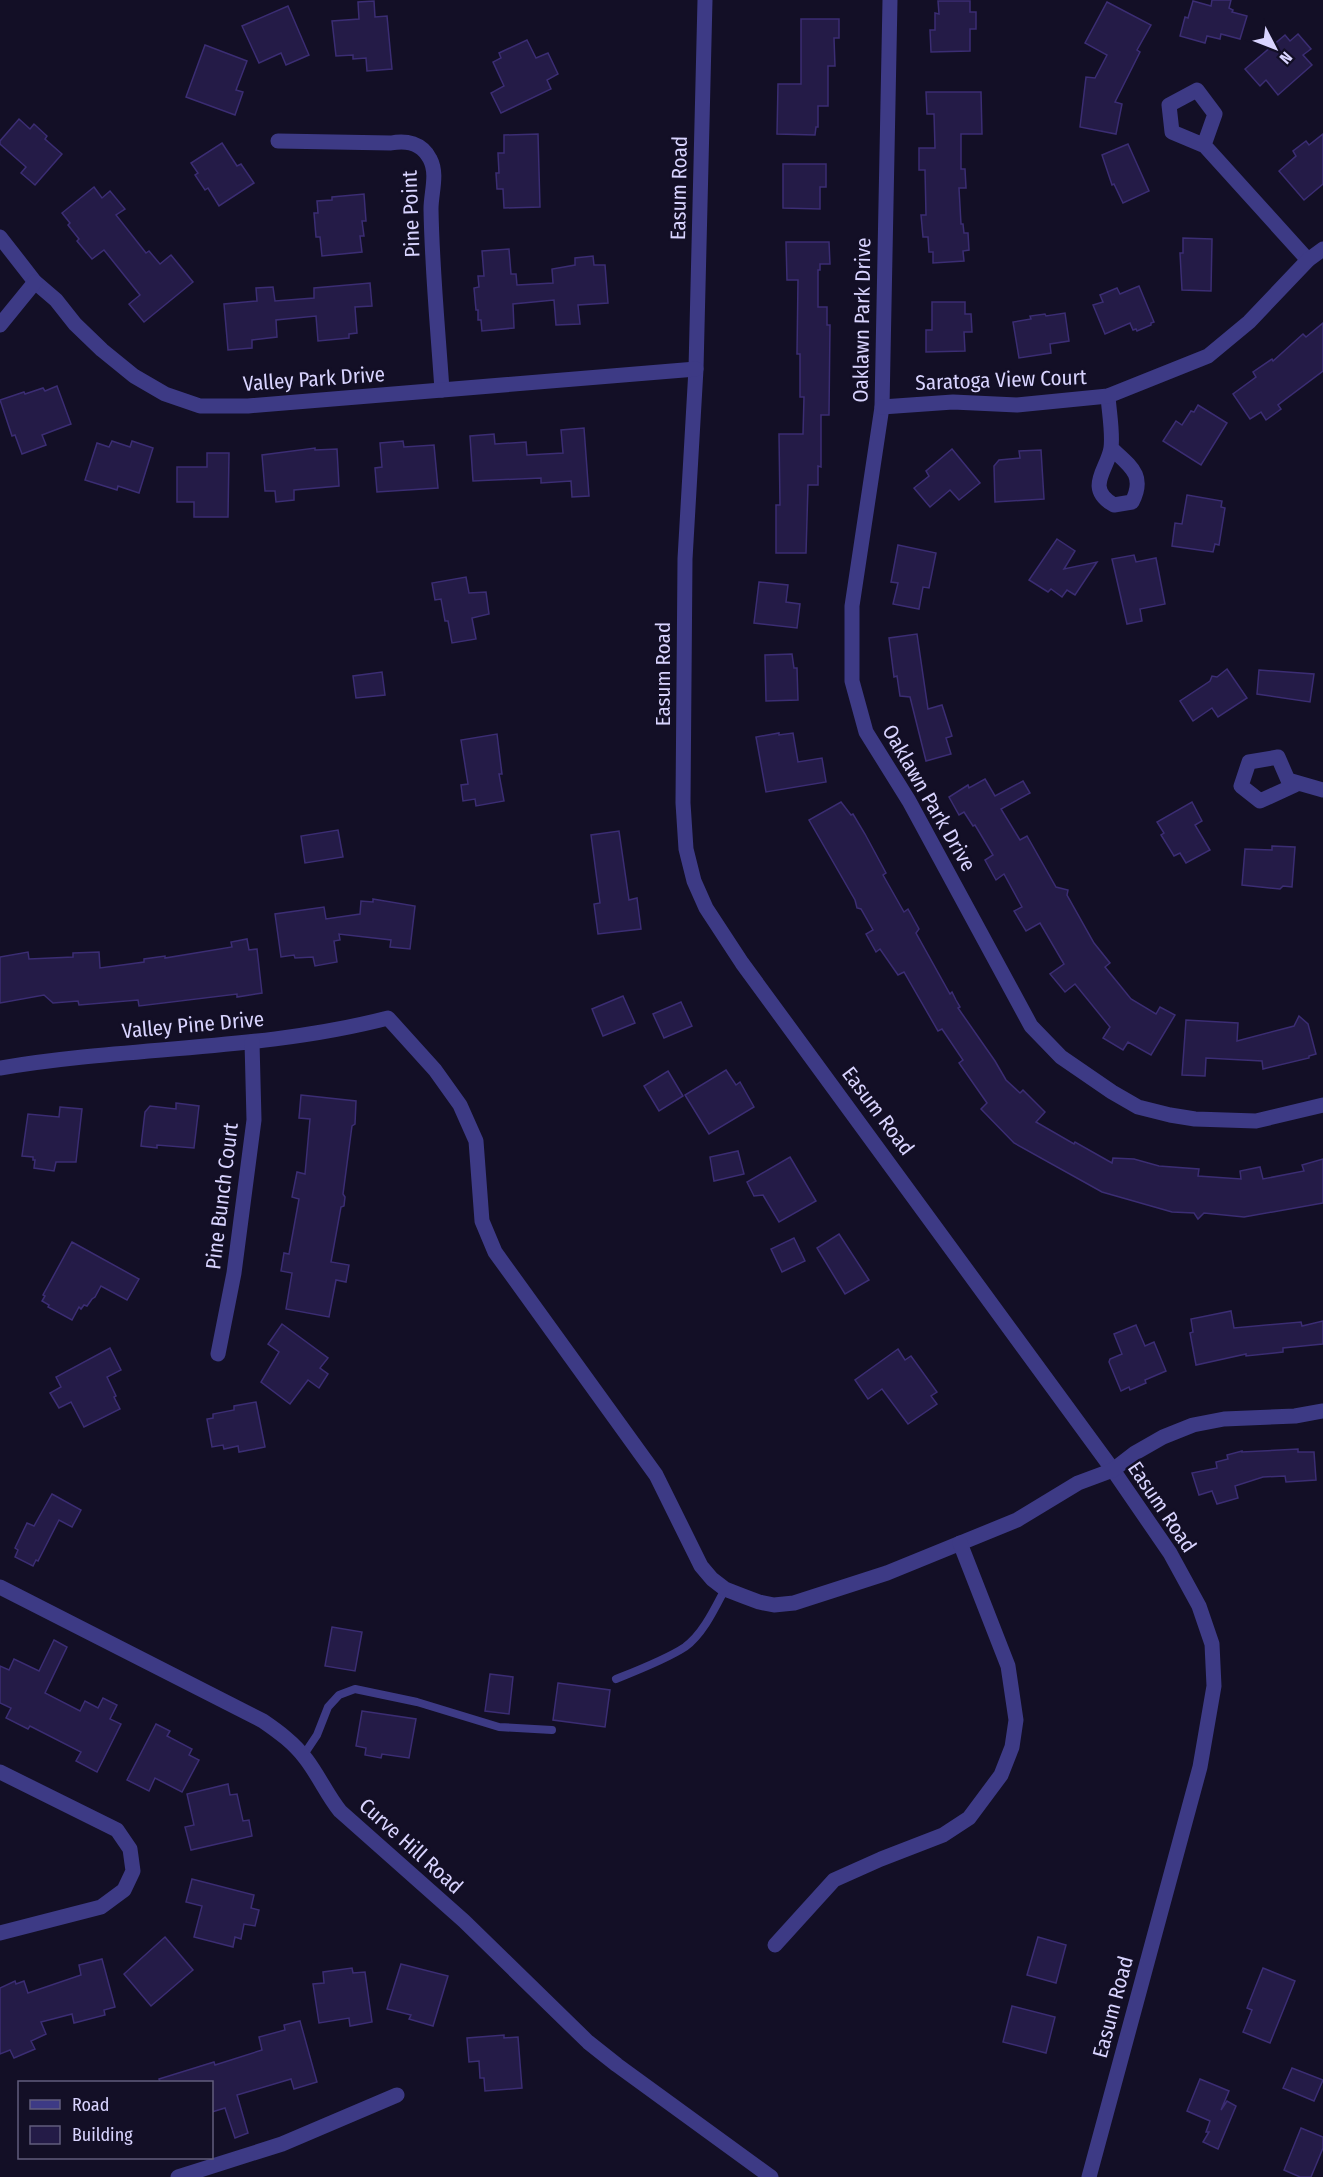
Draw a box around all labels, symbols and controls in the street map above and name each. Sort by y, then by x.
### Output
north arrow [1245,18,1305,78]
text: N [1276,48,1296,68]
street label: Easum Road [665,136,693,240]
street label: Pine Point [396,170,426,258]
street label: Oaklawn Park Drive [848,237,876,403]
street label: Valley Park Drive [242,361,386,397]
street label: Saratoga View Court [915,364,1087,396]
street label: Easum Road [650,622,676,726]
street label: Oaklawn Park Drive [876,720,982,876]
street label: Valley Pine Drive [121,1006,265,1044]
street label: Easum Road [836,1062,920,1160]
street label: Pine Bunch Court [200,1121,244,1271]
street label: Easum Road [1122,1456,1202,1558]
street label: Curve Hill Road [354,1793,468,1899]
street label: Easum Road [1087,1953,1139,2061]
legend [18,2081,213,2159]
text: Road [72,2094,109,2116]
text: Building [72,2124,133,2146]

